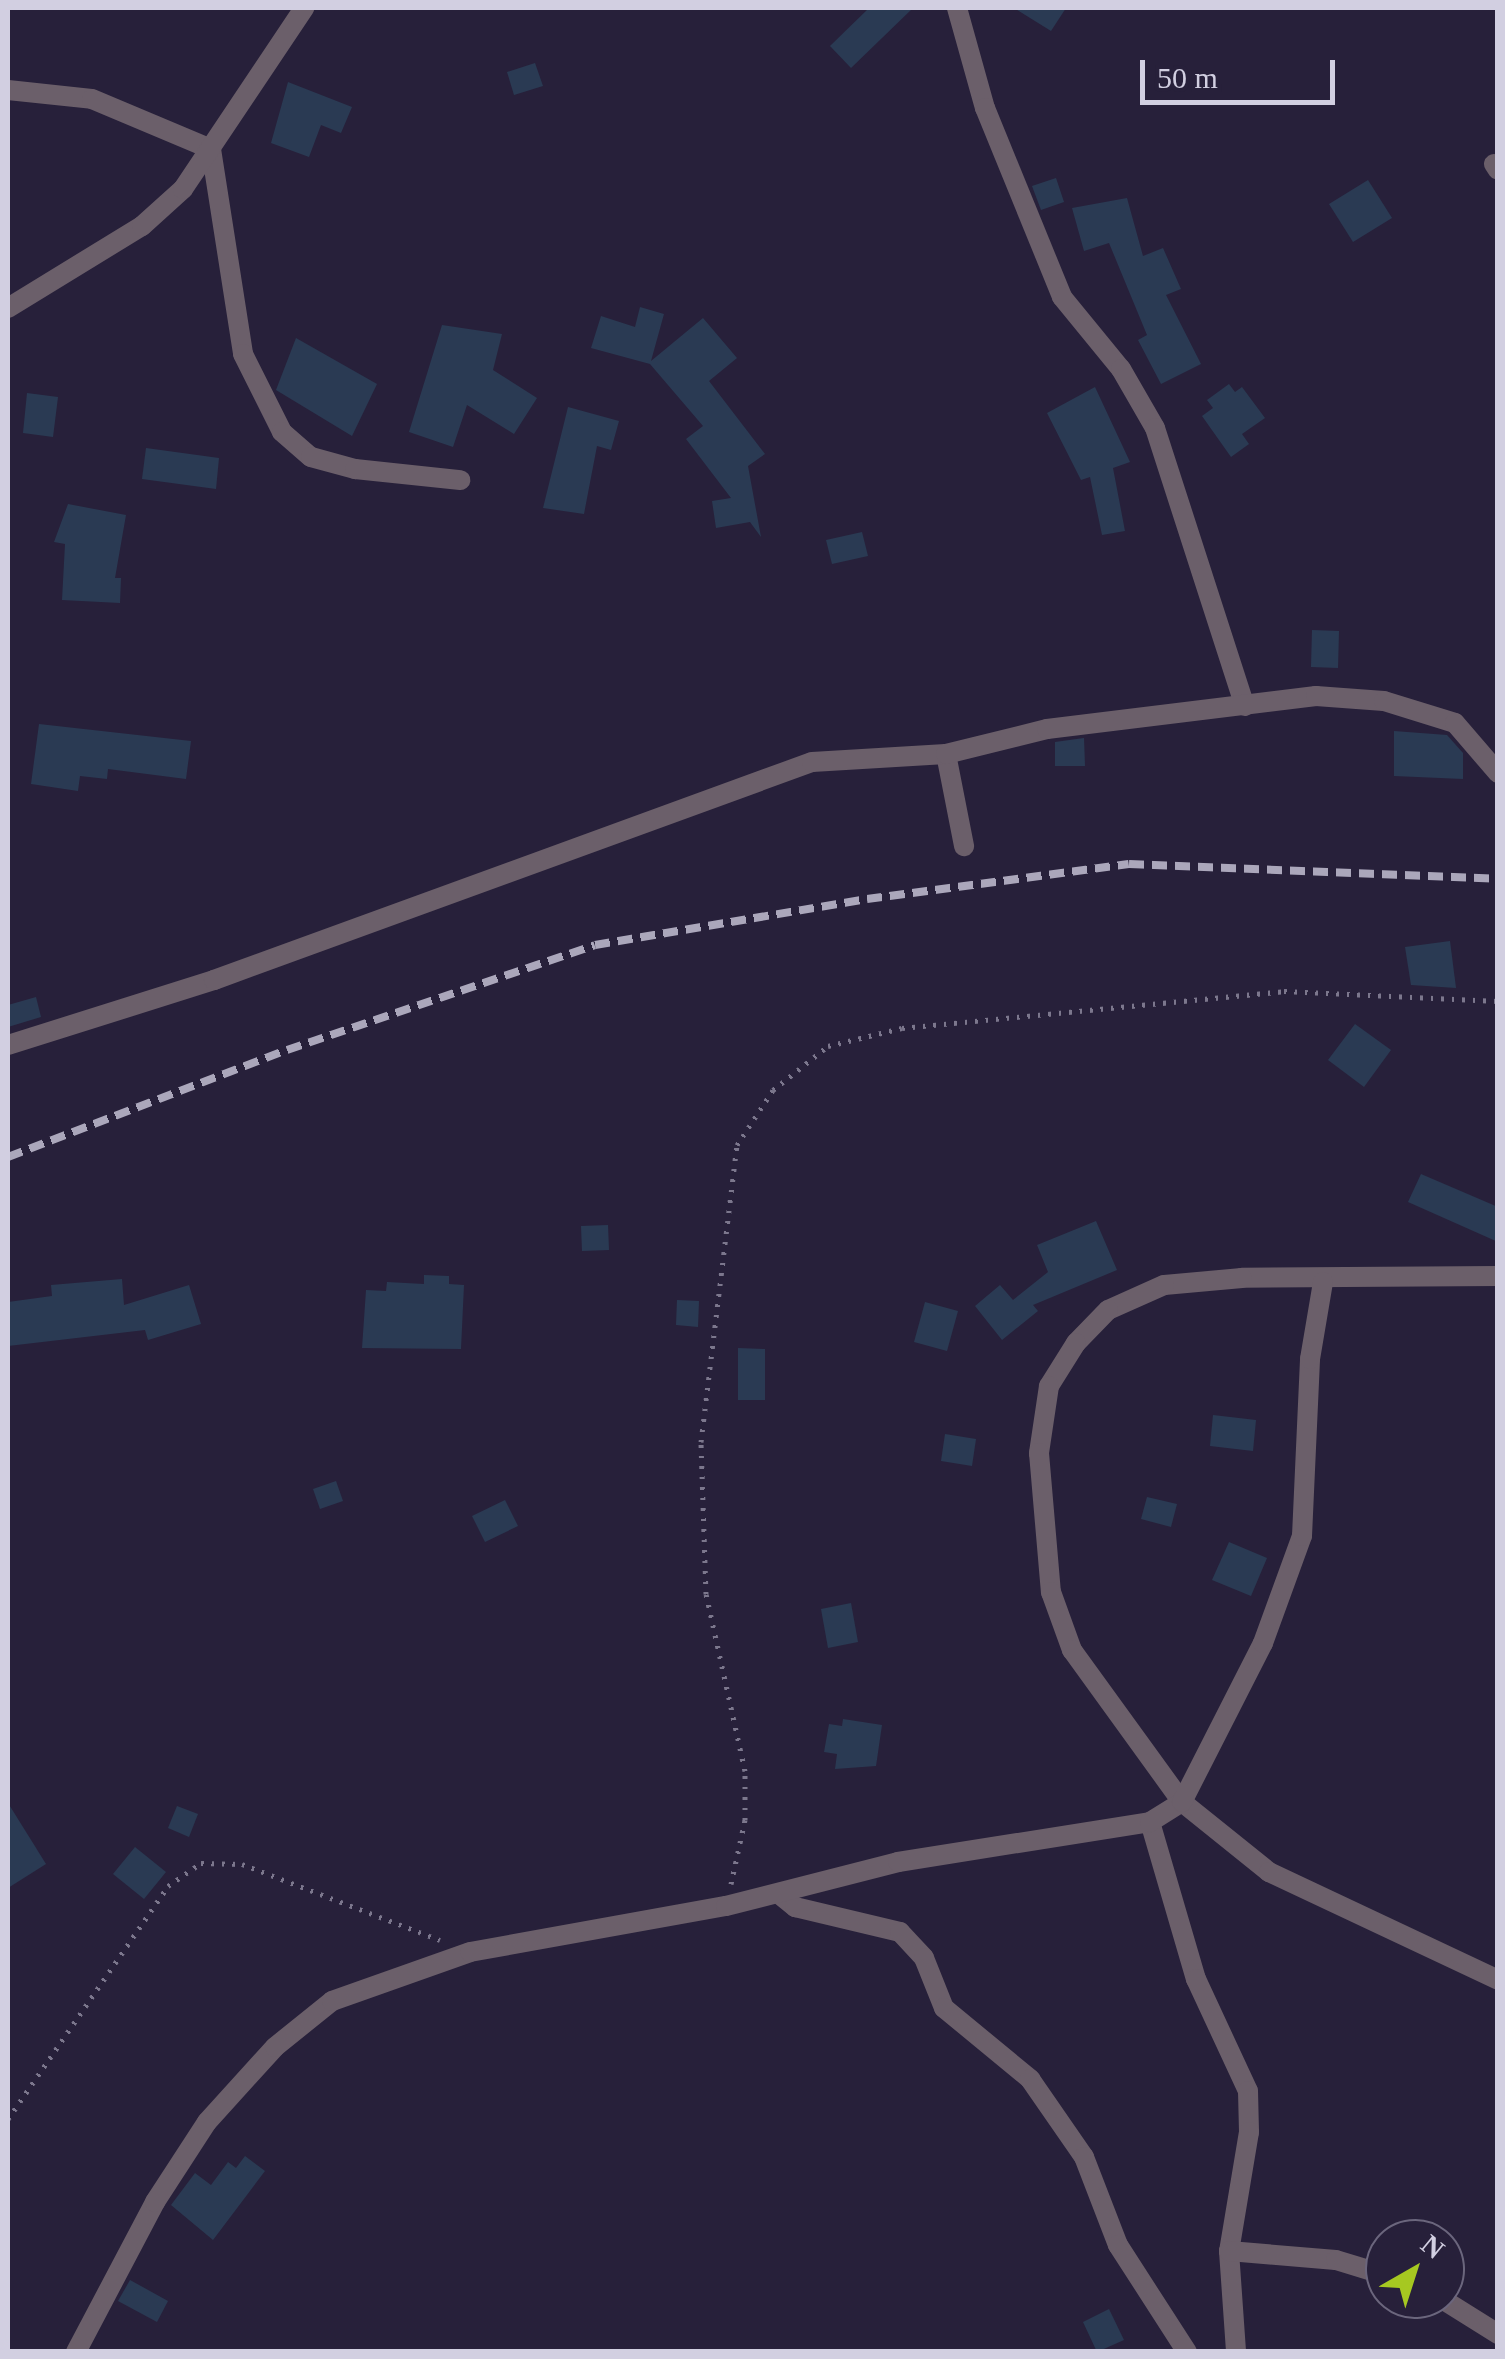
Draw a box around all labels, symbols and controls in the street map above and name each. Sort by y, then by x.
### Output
scale bar [1145,40,1340,102]
text: 50 m [1157,61,1218,94]
north arrow [1365,2219,1465,2319]
text: N [1415,2228,1451,2265]

